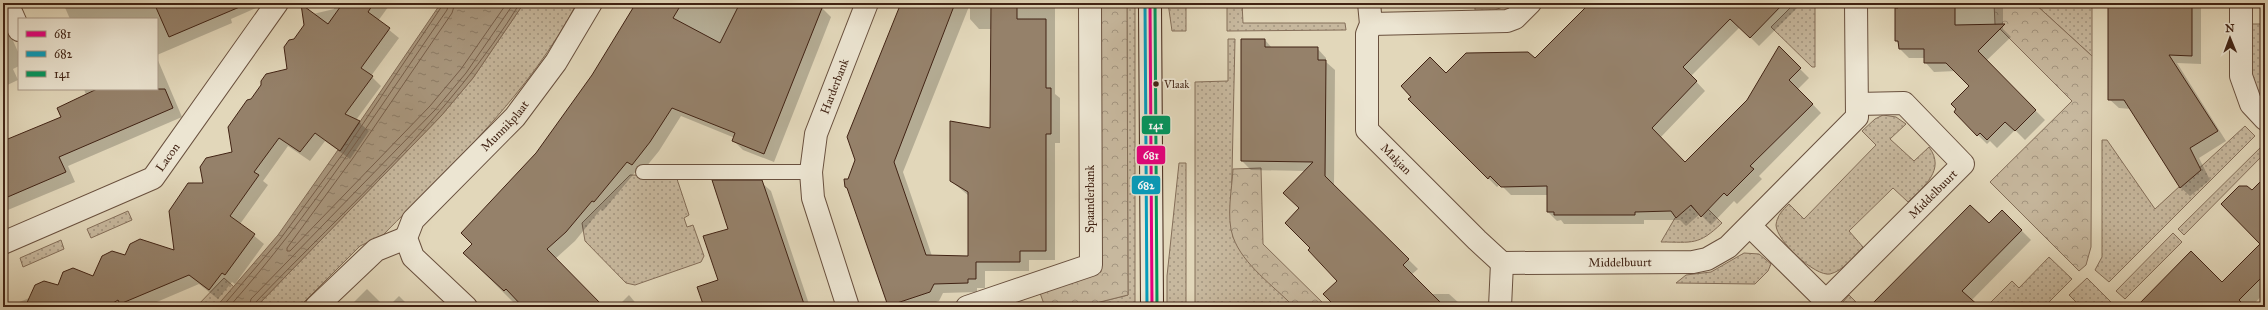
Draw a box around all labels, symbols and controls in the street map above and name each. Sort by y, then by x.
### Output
legend [18,18,158,90]
north arrow [2210,18,2250,58]
text: N [2225,22,2235,35]
text: 681 [54,27,72,41]
text: 682 [54,47,73,61]
street label: Harderbank [817,56,852,116]
text: 141 [54,67,70,81]
place label: Vlaak [1163,78,1190,91]
marker: Vlaak [1151,79,1161,89]
street label: Munnikplaat [478,97,532,154]
line badge: 141 [1141,115,1171,135]
text: 141 [1149,119,1164,133]
street label: Lacon [153,140,183,174]
street label: Makjan [1378,141,1415,178]
line badge: 681 [1136,145,1166,165]
text: 681 [1143,149,1160,162]
street label: Spaanderbank [1083,165,1097,233]
street label: Middelbuurt [1906,166,1961,221]
line badge: 682 [1131,175,1161,195]
text: 682 [1138,179,1155,192]
street label: Middelbuurt [1588,255,1652,270]

